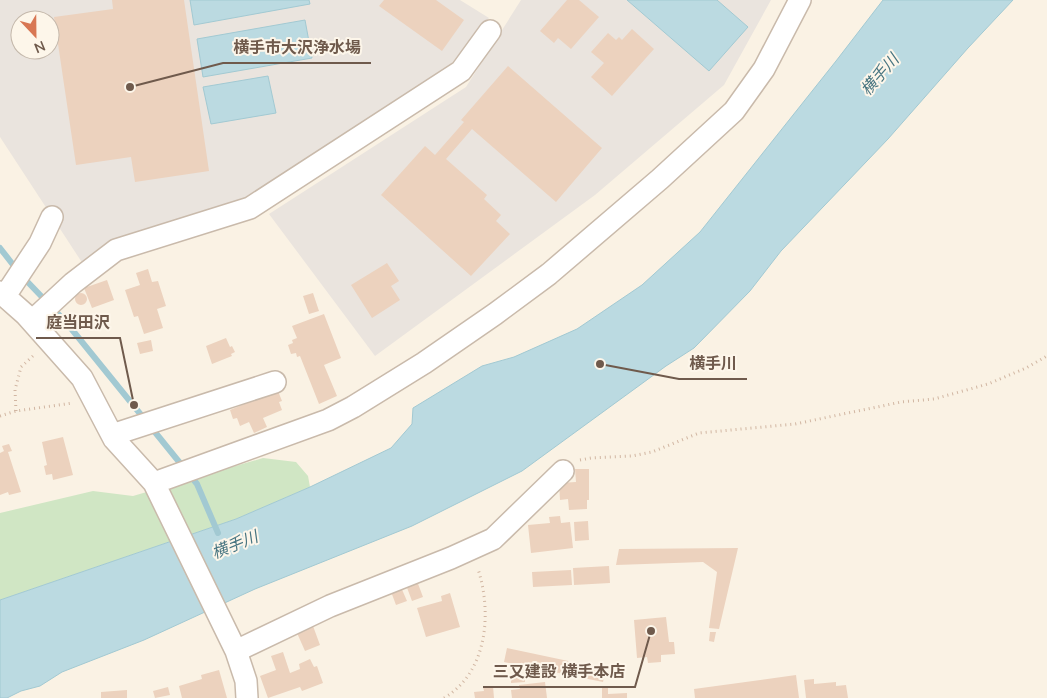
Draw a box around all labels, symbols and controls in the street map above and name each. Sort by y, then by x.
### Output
north arrow [10,10,60,60]
callout: 横手市大沢浄水場 [223,32,371,63]
text: N [31,36,48,57]
text: 横手市大沢浄水場 [233,37,361,59]
water label: 横手川 [856,48,905,100]
callout: 庭当田沢 [36,307,120,338]
text: 庭当田沢 [46,312,110,334]
callout: 横手川 [679,348,747,379]
text: 横手川 [689,353,737,375]
water label: 横手川 [209,525,263,564]
callout: 三又建設 横手本店 [483,656,635,687]
text: 三又建設 横手本店 [493,661,625,683]

